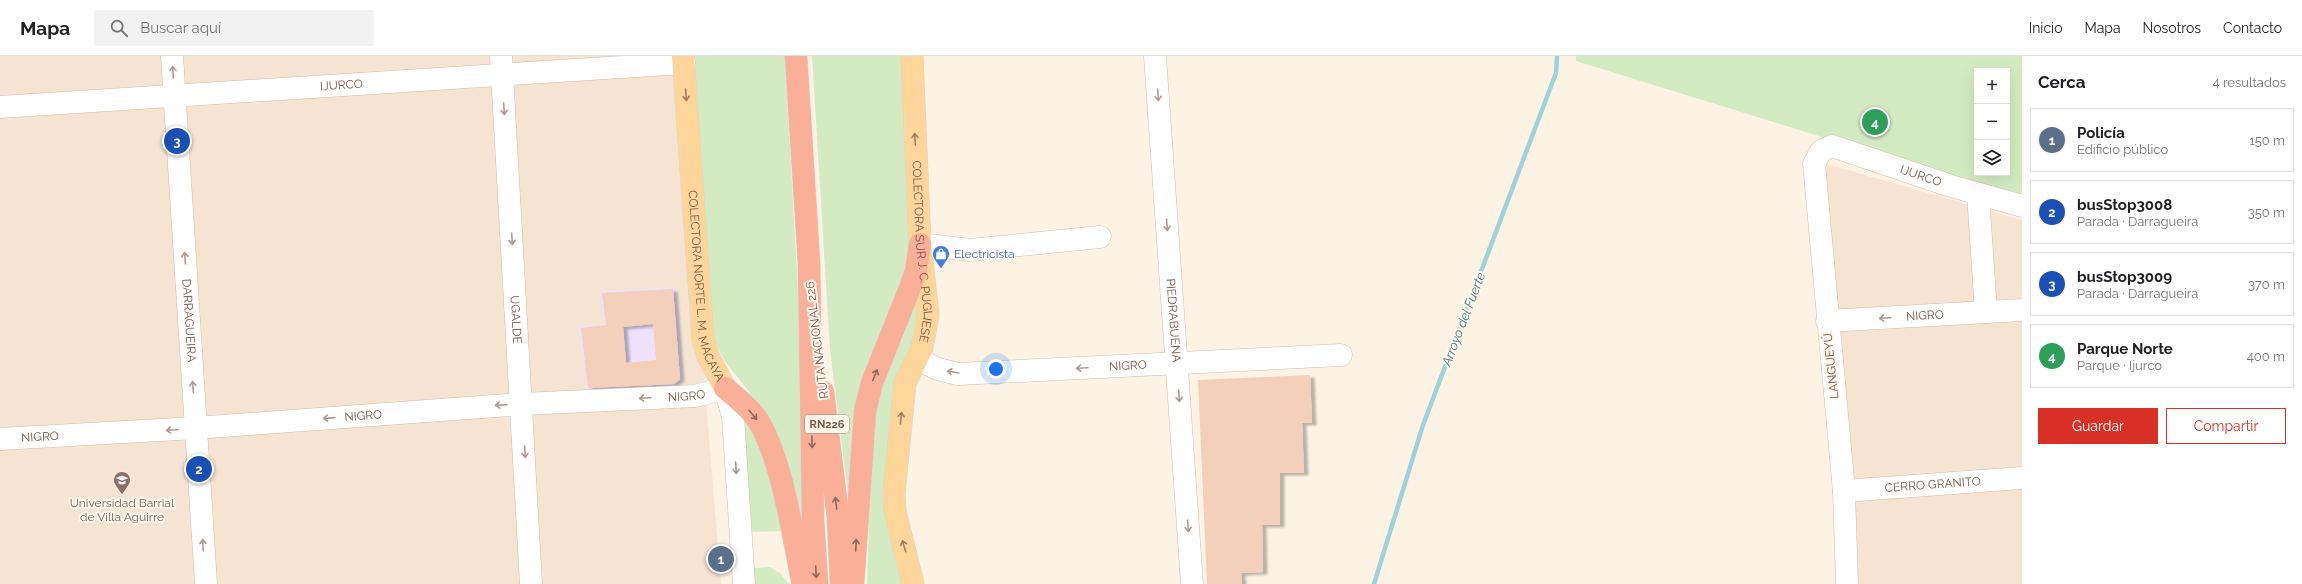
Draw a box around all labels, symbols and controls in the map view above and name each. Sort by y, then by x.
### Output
search box [94,10,374,46]
text: Mapa [20,17,70,39]
icon: search [108,17,130,39]
text: Buscar aquí [140,19,221,37]
text: Inicio [2029,20,2062,36]
text: Mapa [2084,20,2121,36]
text: Nosotros [2143,20,2201,36]
text: Contacto [2223,20,2282,36]
one-way arrow [169,66,176,79]
map controls [1974,68,2010,176]
button: + [1974,68,2010,104]
text: Cerca [2038,72,2086,92]
text: 4 resultados [2213,75,2286,90]
street label: IJURCO [319,77,363,93]
one-way arrow [682,88,689,101]
one-way arrow [1154,88,1161,101]
one-way arrow [500,102,508,115]
button: − [1974,104,2010,140]
pin: 4 [1862,107,1888,137]
text: Policía [2077,124,2125,142]
pin: 3 [164,126,190,156]
one-way arrow [912,133,919,146]
text: 1 [2049,133,2055,148]
text: 150 m [2249,133,2285,148]
button: layers [1974,140,2010,176]
text: Edificio público [2077,142,2168,157]
street label: COLECTORA SUR J. C. PUGLIESE [909,160,935,344]
street label: IJURCO [1898,162,1943,189]
street label: COLECTORA NORTE L. M. MACAYA [685,190,727,384]
text: busStop3008 [2077,196,2172,214]
text: 2 [2048,205,2056,220]
text: 350 m [2248,205,2285,220]
text: Parada · Darragueira [2077,214,2198,229]
one-way arrow [1164,218,1171,231]
one-way arrow [508,232,516,245]
shop icon: Electricista [931,244,951,269]
place label: Electricista [954,247,1015,261]
one-way arrow [181,252,188,265]
text: busStop3009 [2077,268,2172,286]
water label: Arroyo del Fuerte [1438,270,1488,369]
text: 3 [2048,277,2056,292]
text: 370 m [2248,277,2285,292]
street label: DARRAGUEIRA [179,278,199,363]
street label: PIEDRABUENA [1164,278,1183,363]
street label: RUTA NACIONAL 226 [803,280,831,400]
text: Parada · Darragueira [2077,286,2198,301]
street label: UGALDE [508,295,524,344]
street label: NIGRO [1906,307,1944,324]
one-way arrow [1879,314,1892,322]
street label: LANGUEYÚ [1821,332,1841,400]
text: Parque Norte [2077,340,2173,358]
text: 4 [2048,349,2056,364]
text: 400 m [2247,349,2285,364]
street label: NIGRO [1109,358,1147,373]
text: Parque · Ijurco [2077,358,2162,373]
your location [986,359,1006,379]
one-way arrow [1076,364,1089,371]
one-way arrow [947,368,960,376]
one-way arrow [872,369,880,381]
one-way arrow [189,381,196,394]
street label: NIGRO [667,387,707,404]
one-way arrow [1176,389,1183,402]
one-way arrow [639,394,652,402]
one-way arrow [495,402,508,409]
street label: NIGRO [344,407,383,424]
button: Guardar [2038,408,2158,444]
button: Compartir [2166,408,2286,444]
one-way arrow [749,409,758,420]
one-way arrow [897,412,905,425]
one-way arrow [323,415,336,422]
road number: RN226 [805,415,849,433]
one-way arrow [166,426,179,433]
street label: NIGRO [21,429,59,445]
one-way arrow [808,435,816,448]
one-way arrow [521,445,528,458]
pin: 2 [186,454,212,484]
one-way arrow [732,461,740,474]
school or university icon: Universidad Barrial de Villa Aguirre [112,470,132,495]
street label: CERRO GRANITO [1884,474,1981,495]
place label: Universidad Barrial de Villa Aguirre [70,496,175,524]
one-way arrow [833,497,840,510]
one-way arrow [1184,519,1191,532]
one-way arrow [200,539,207,552]
one-way arrow [852,539,859,552]
one-way arrow [900,540,907,553]
pin: 1 [708,544,734,574]
one-way arrow [812,565,820,578]

